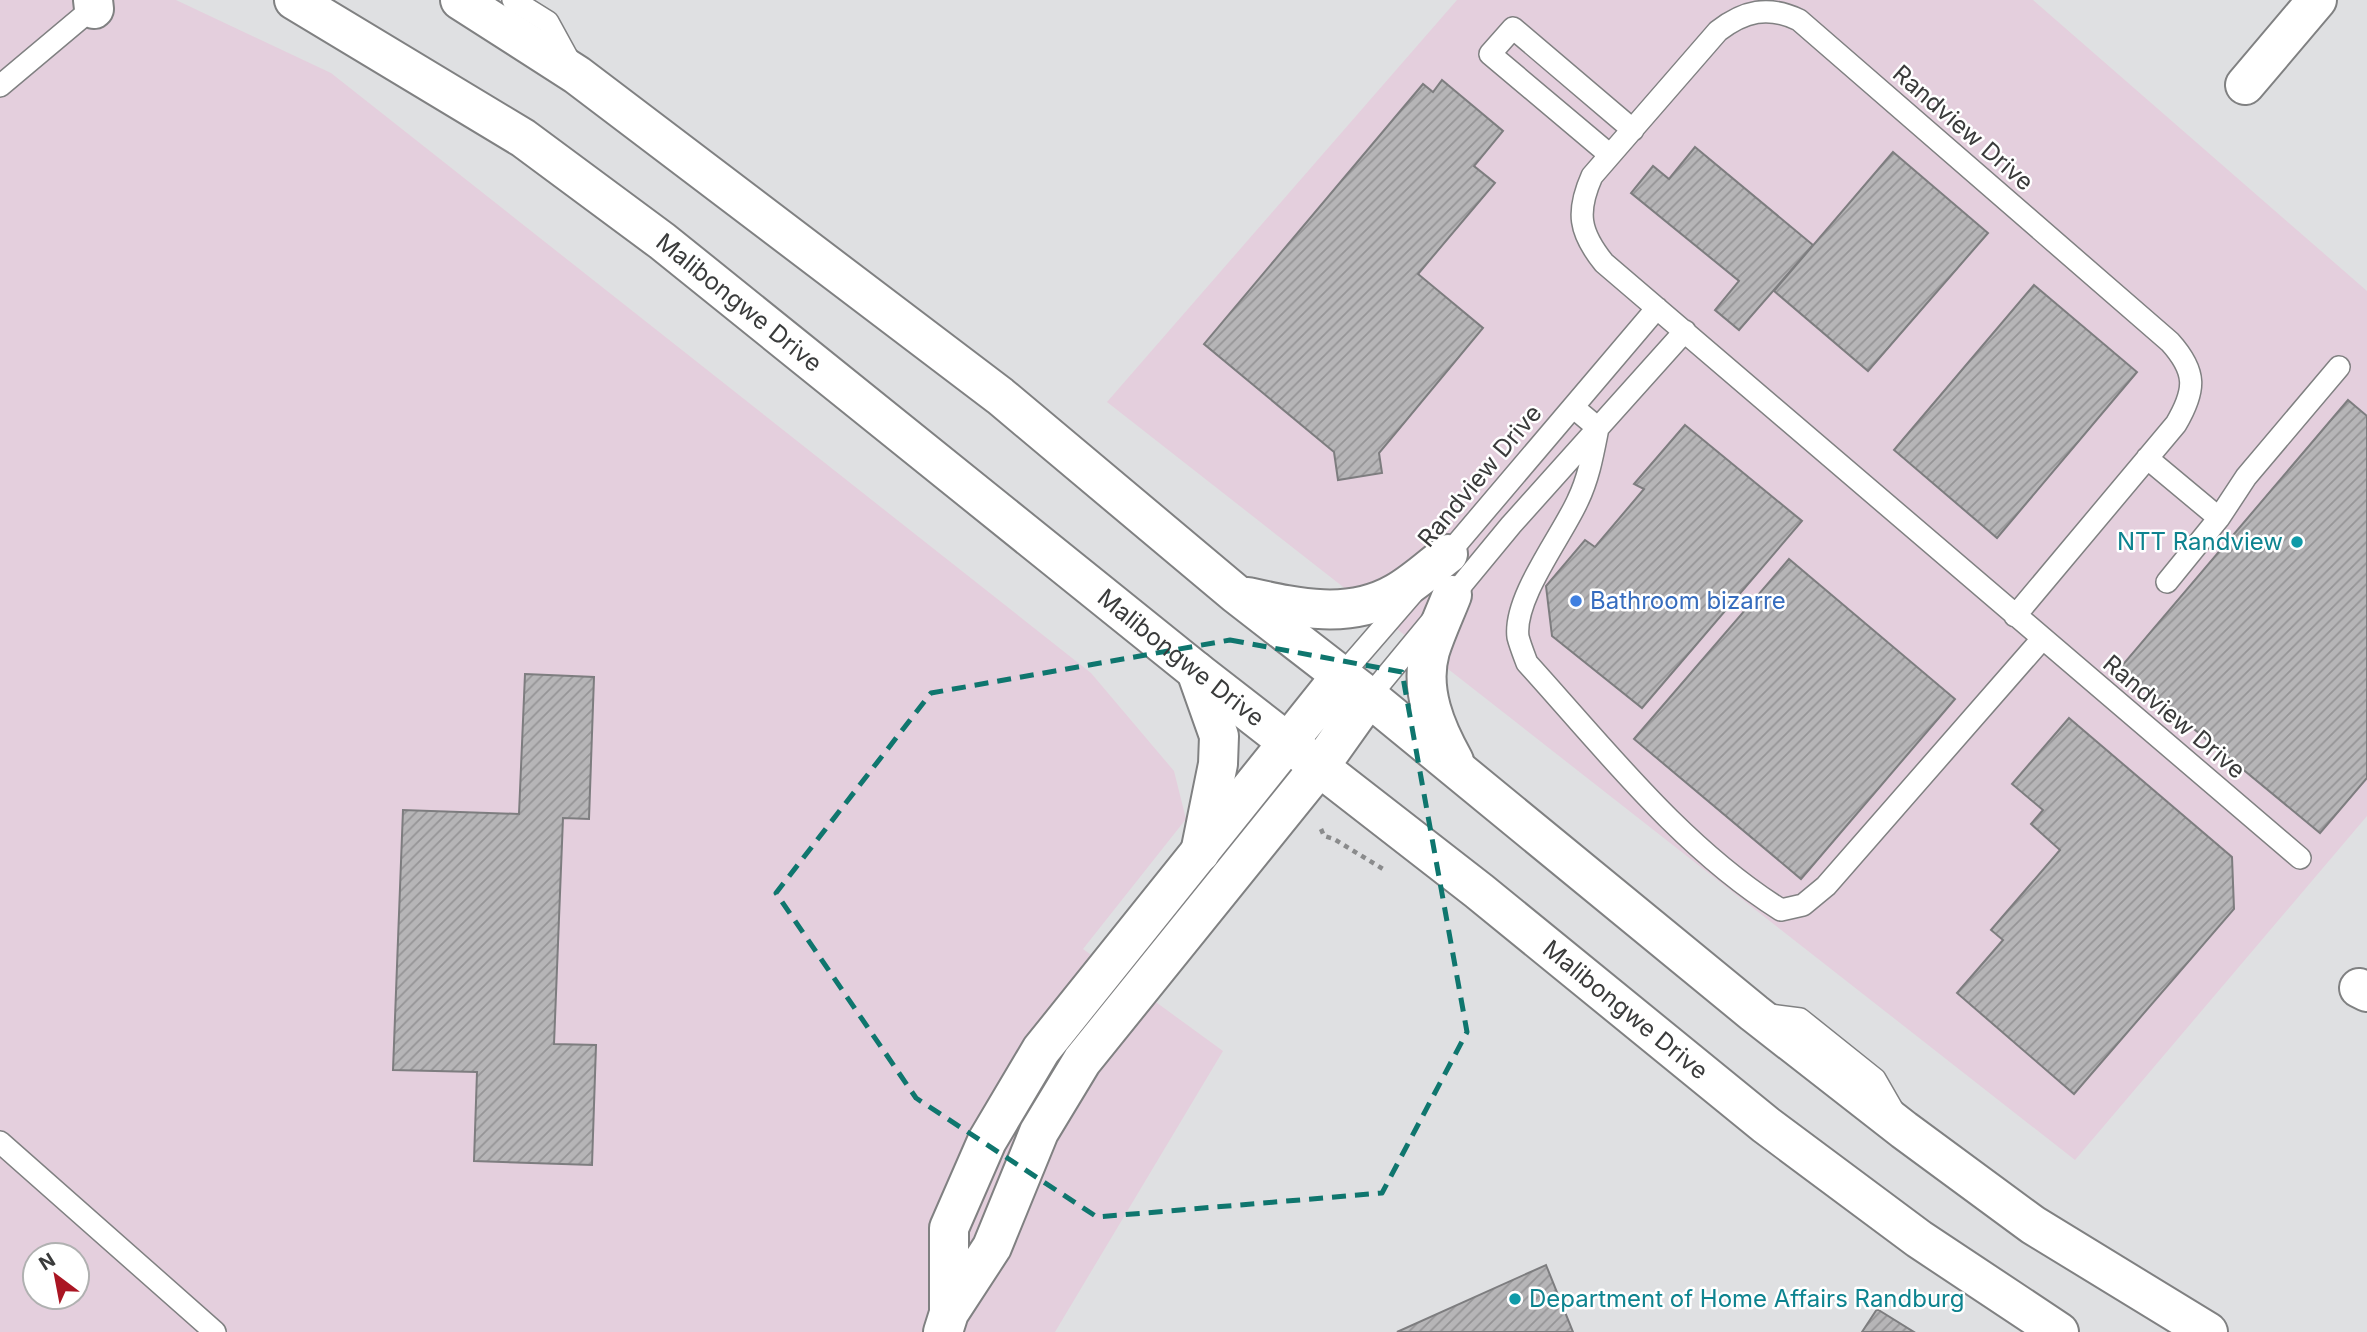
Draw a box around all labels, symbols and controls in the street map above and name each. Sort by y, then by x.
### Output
street label: Randview Drive [1887,59,2039,196]
street label: Malibongwe Drive [650,227,828,378]
street label: Randview Drive [1412,399,1547,553]
place label: NTT Randview [2117,527,2283,556]
marker: NTT Randview [2289,534,2305,550]
street label: Malibongwe Drive [1092,583,1270,733]
place label: Bathroom bizarre [1590,586,1786,615]
marker: Bathroom bizarre [1568,593,1584,609]
street label: Randview Drive [2097,649,2251,784]
street label: Malibongwe Drive [1537,934,1714,1086]
north arrow [21,1241,91,1311]
text: N [35,1248,59,1276]
place label: Department of Home Affairs Randburg [1529,1284,1964,1313]
marker: Department of Home Affairs Randburg [1507,1291,1523,1307]

